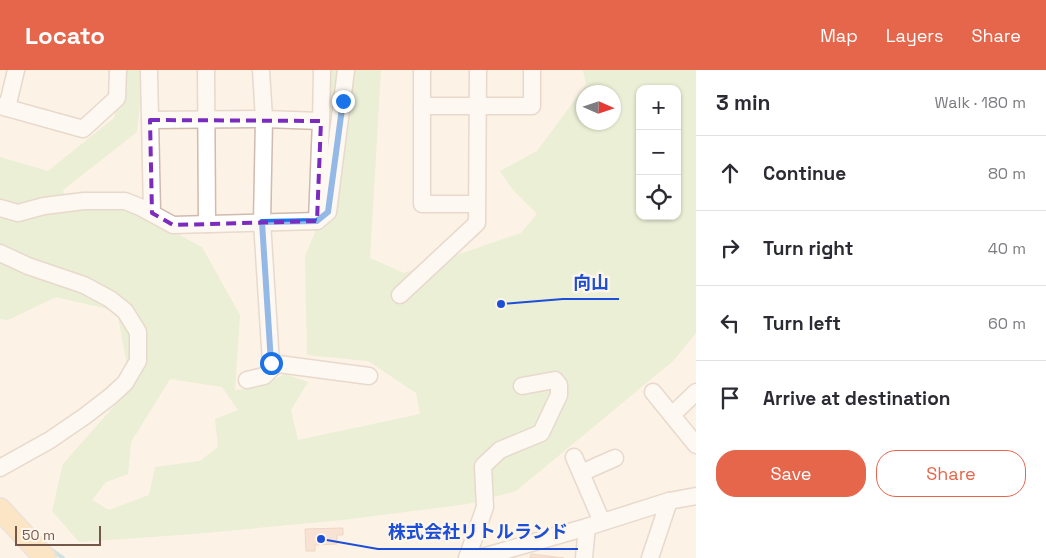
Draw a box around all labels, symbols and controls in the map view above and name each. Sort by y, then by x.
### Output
text: Locato [25,20,105,51]
text: Map [820,24,858,47]
text: Layers [886,24,943,47]
text: Share [971,24,1021,47]
north arrow [576,85,621,130]
map controls [636,85,681,220]
button: + [636,85,681,130]
text: 3 min [716,89,771,116]
route end [332,90,355,113]
text: Walk · 180 m [934,92,1026,113]
button: − [636,130,681,175]
icon: ahead [716,159,744,187]
text: Continue [763,161,846,186]
text: 80 m [988,163,1026,184]
button: locate [636,175,681,220]
icon: right [716,234,744,262]
text: Turn right [763,236,853,261]
text: 40 m [988,238,1026,259]
callout: 向山 [563,266,619,299]
text: 向山 [573,271,609,294]
icon: left [716,309,744,337]
text: Turn left [763,311,841,336]
text: 60 m [988,313,1026,334]
route start [260,352,283,375]
icon: arrive [716,384,744,412]
text: Arrive at destination [763,386,951,411]
button: Save [716,450,866,497]
button: Share [876,450,1026,497]
callout: 株式会社リトルランド [378,516,578,549]
text: 株式会社リトルランド [388,520,568,543]
scale bar [15,523,101,546]
text: 50 m [22,526,55,544]

